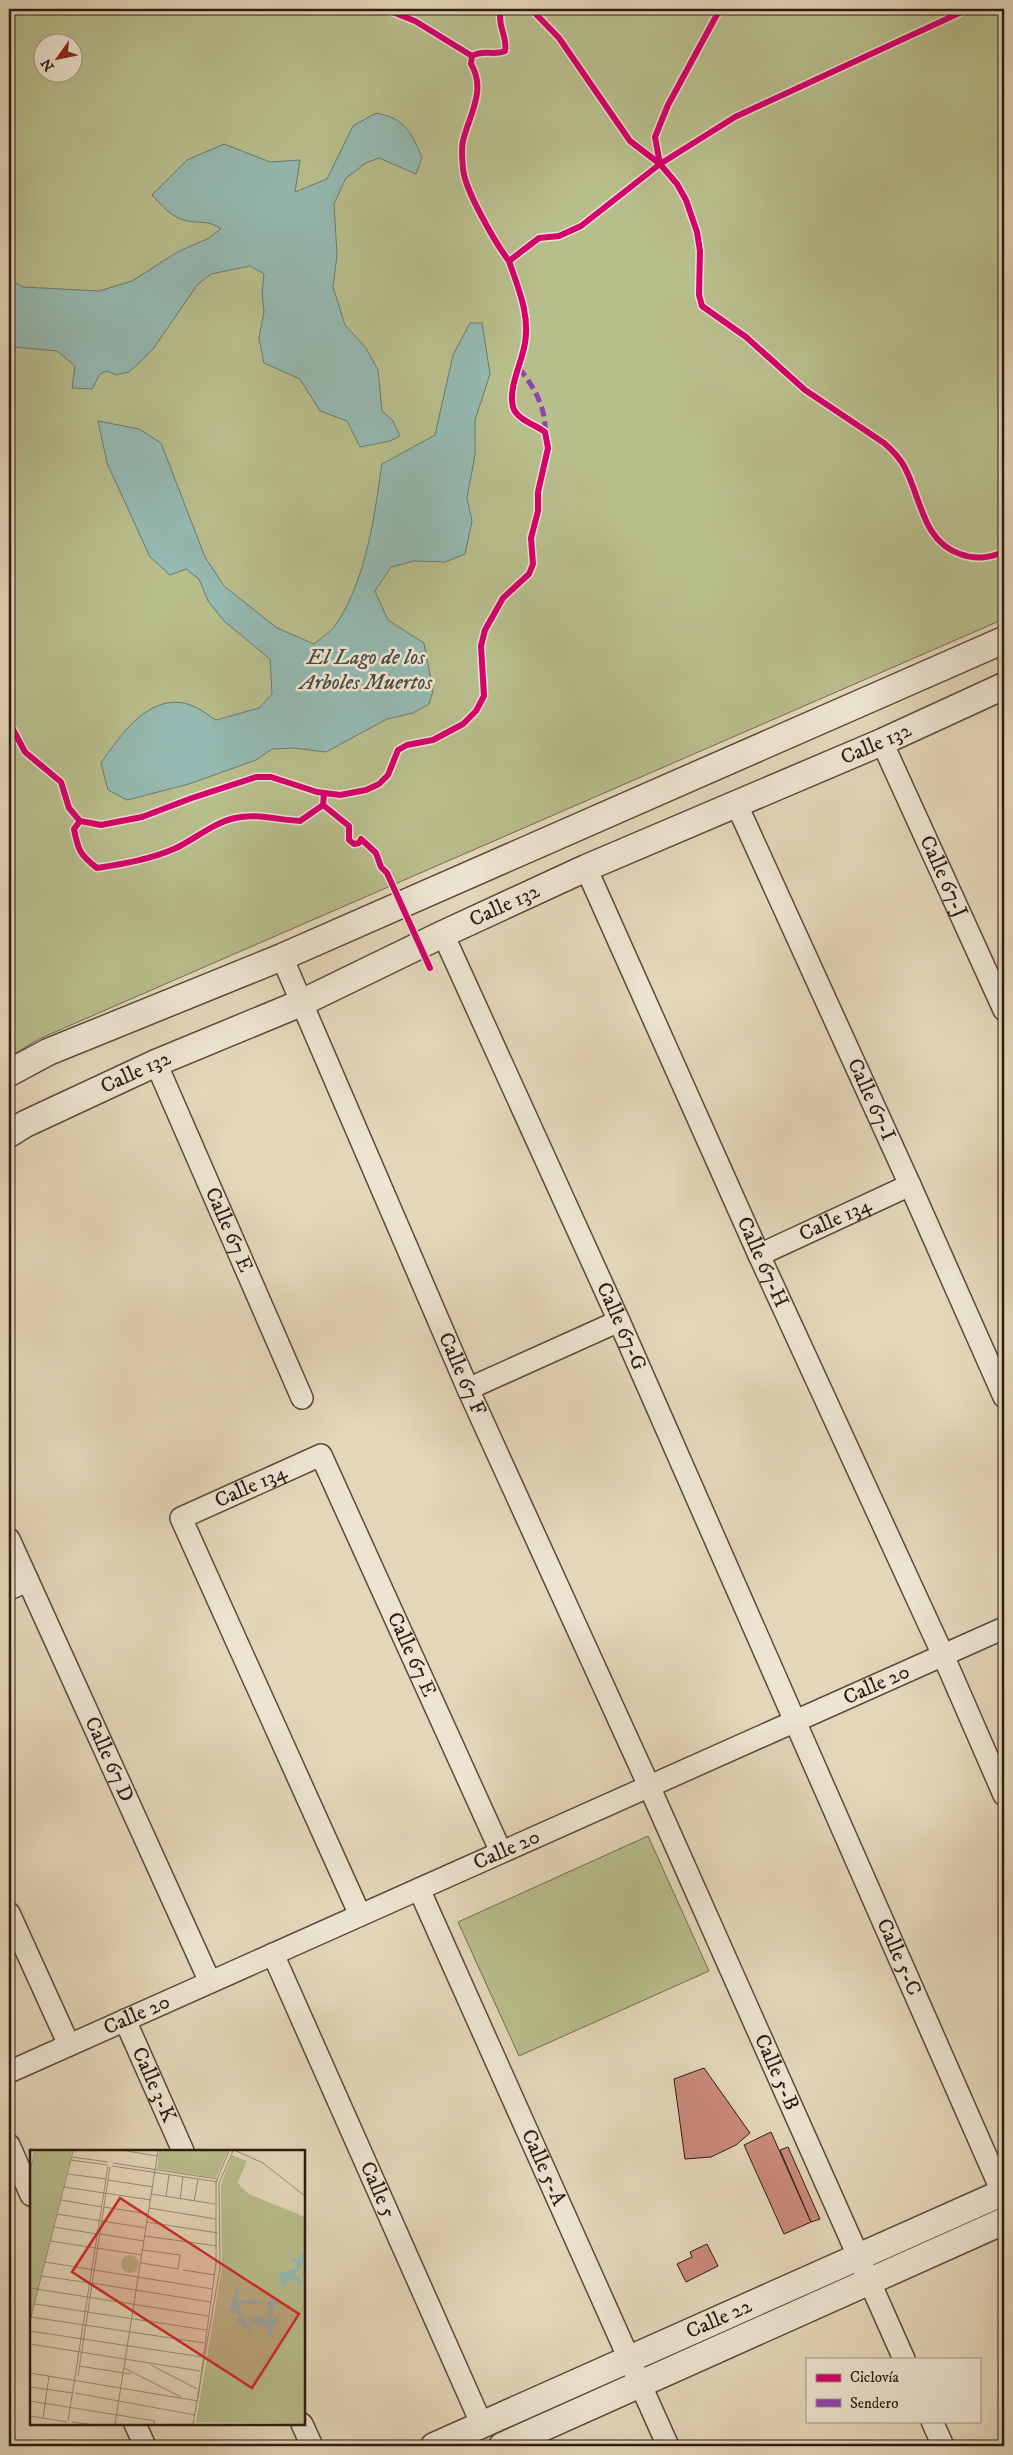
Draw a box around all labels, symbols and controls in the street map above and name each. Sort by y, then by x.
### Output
north arrow [32,32,82,82]
text: N [37,54,59,74]
water label: El Lago de los Arboles Muertos [297,644,433,696]
street label: Calle 132 [837,717,916,771]
street label: Calle 67-J [913,831,973,922]
street label: Calle 132 [465,878,544,933]
street label: Calle 132 [96,1045,175,1100]
street label: Calle 67-I [841,1054,901,1145]
street label: Calle 67 E [199,1183,259,1276]
street label: Calle 134 [795,1191,876,1248]
street label: Calle 67-H [731,1213,794,1312]
street label: Calle 67-G [590,1278,652,1375]
street label: Calle 67 F [432,1328,491,1420]
street label: Calle 134 [211,1459,292,1514]
street label: Calle 67 E [381,1608,442,1701]
street label: Calle 20 [839,1659,914,1711]
street label: Calle 67 D [78,1713,140,1806]
street label: Calle 20 [469,1824,544,1876]
street label: Calle 5-C [870,1914,927,2000]
street label: Calle 20 [99,1989,174,2041]
street label: Calle 5-B [748,2030,805,2115]
street label: Calle 3-K [126,2043,182,2127]
street label: Calle 5-A [515,2125,572,2210]
inset map [30,2150,305,2425]
street label: Calle 5 [354,2158,402,2222]
street label: Calle 22 [682,2293,757,2345]
legend [806,2358,980,2422]
text: Ciclovía [850,2368,899,2387]
text: Sendero [850,2394,898,2413]

